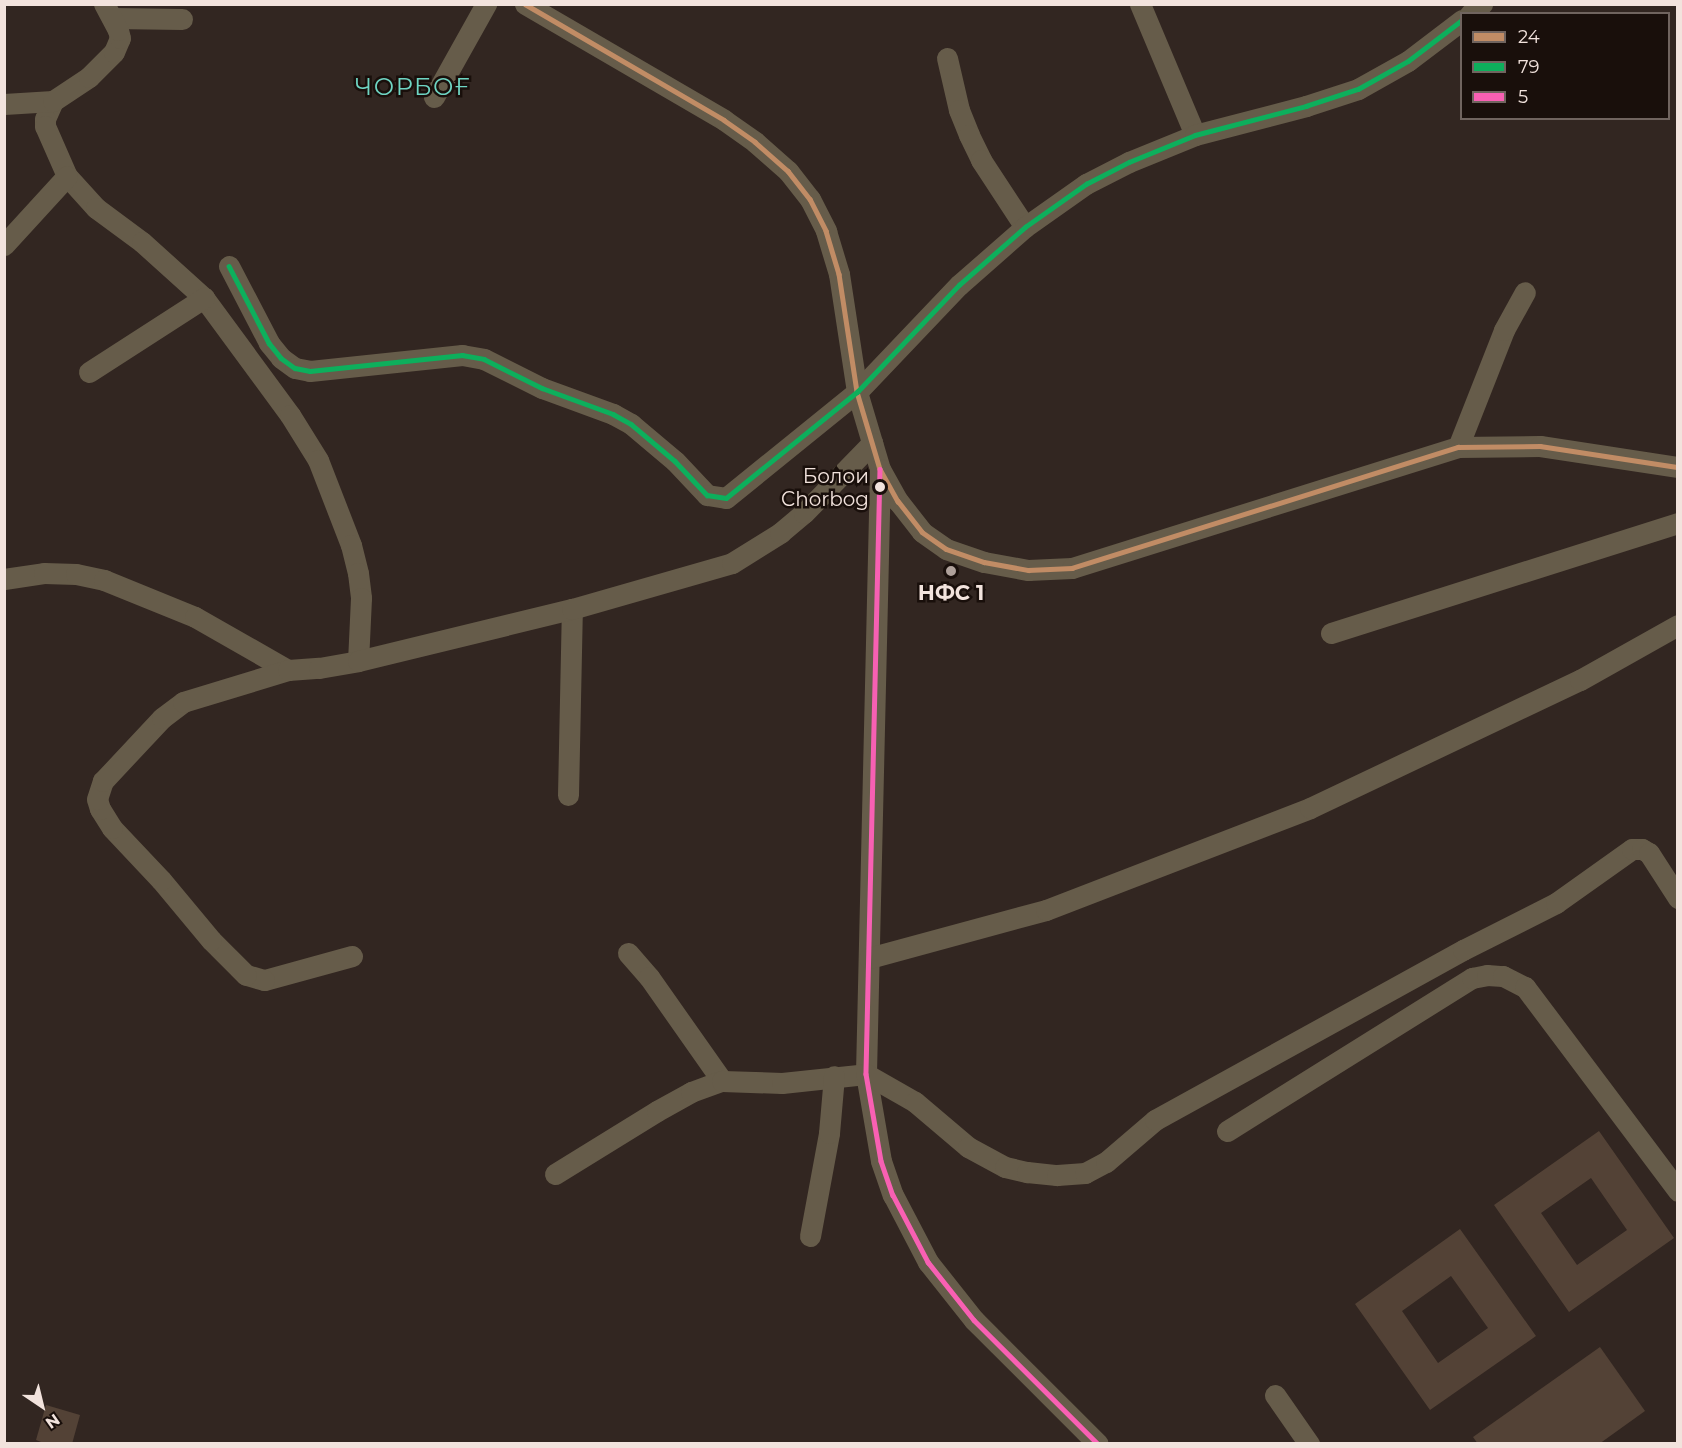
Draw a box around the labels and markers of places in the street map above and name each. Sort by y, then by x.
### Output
place label: Болои Chorbog [781,464,869,511]
marker: Болои Chorbog [874,481,886,493]
marker: НФС 1 [944,564,958,578]
place label: НФС 1 [918,580,984,606]

